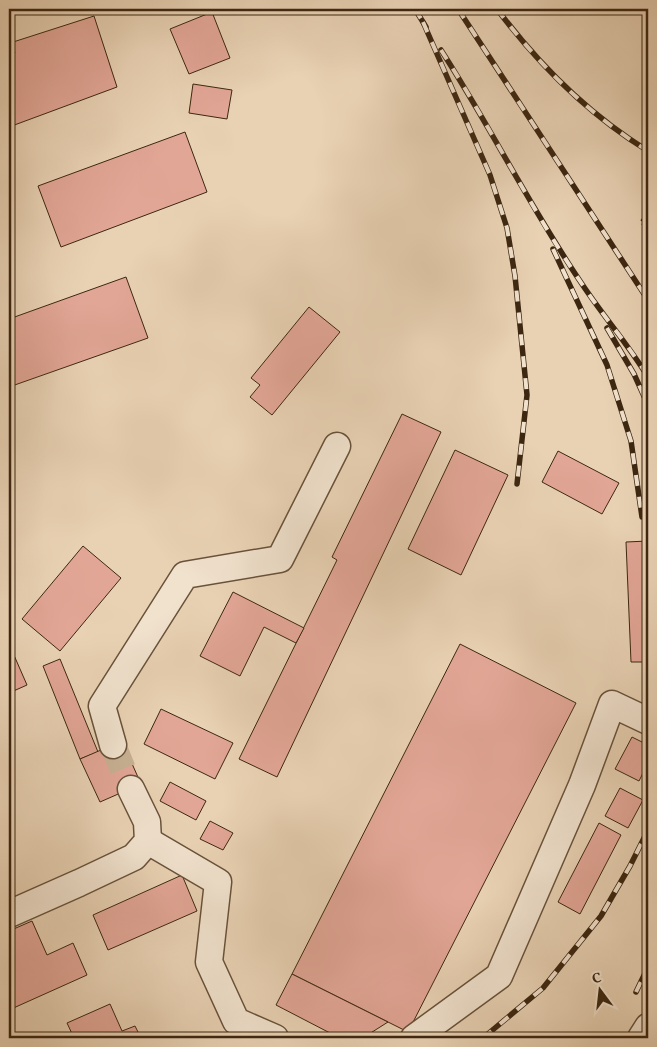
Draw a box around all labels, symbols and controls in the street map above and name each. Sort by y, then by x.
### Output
north arrow [574,964,624,1014]
text: С [590,969,604,989]

